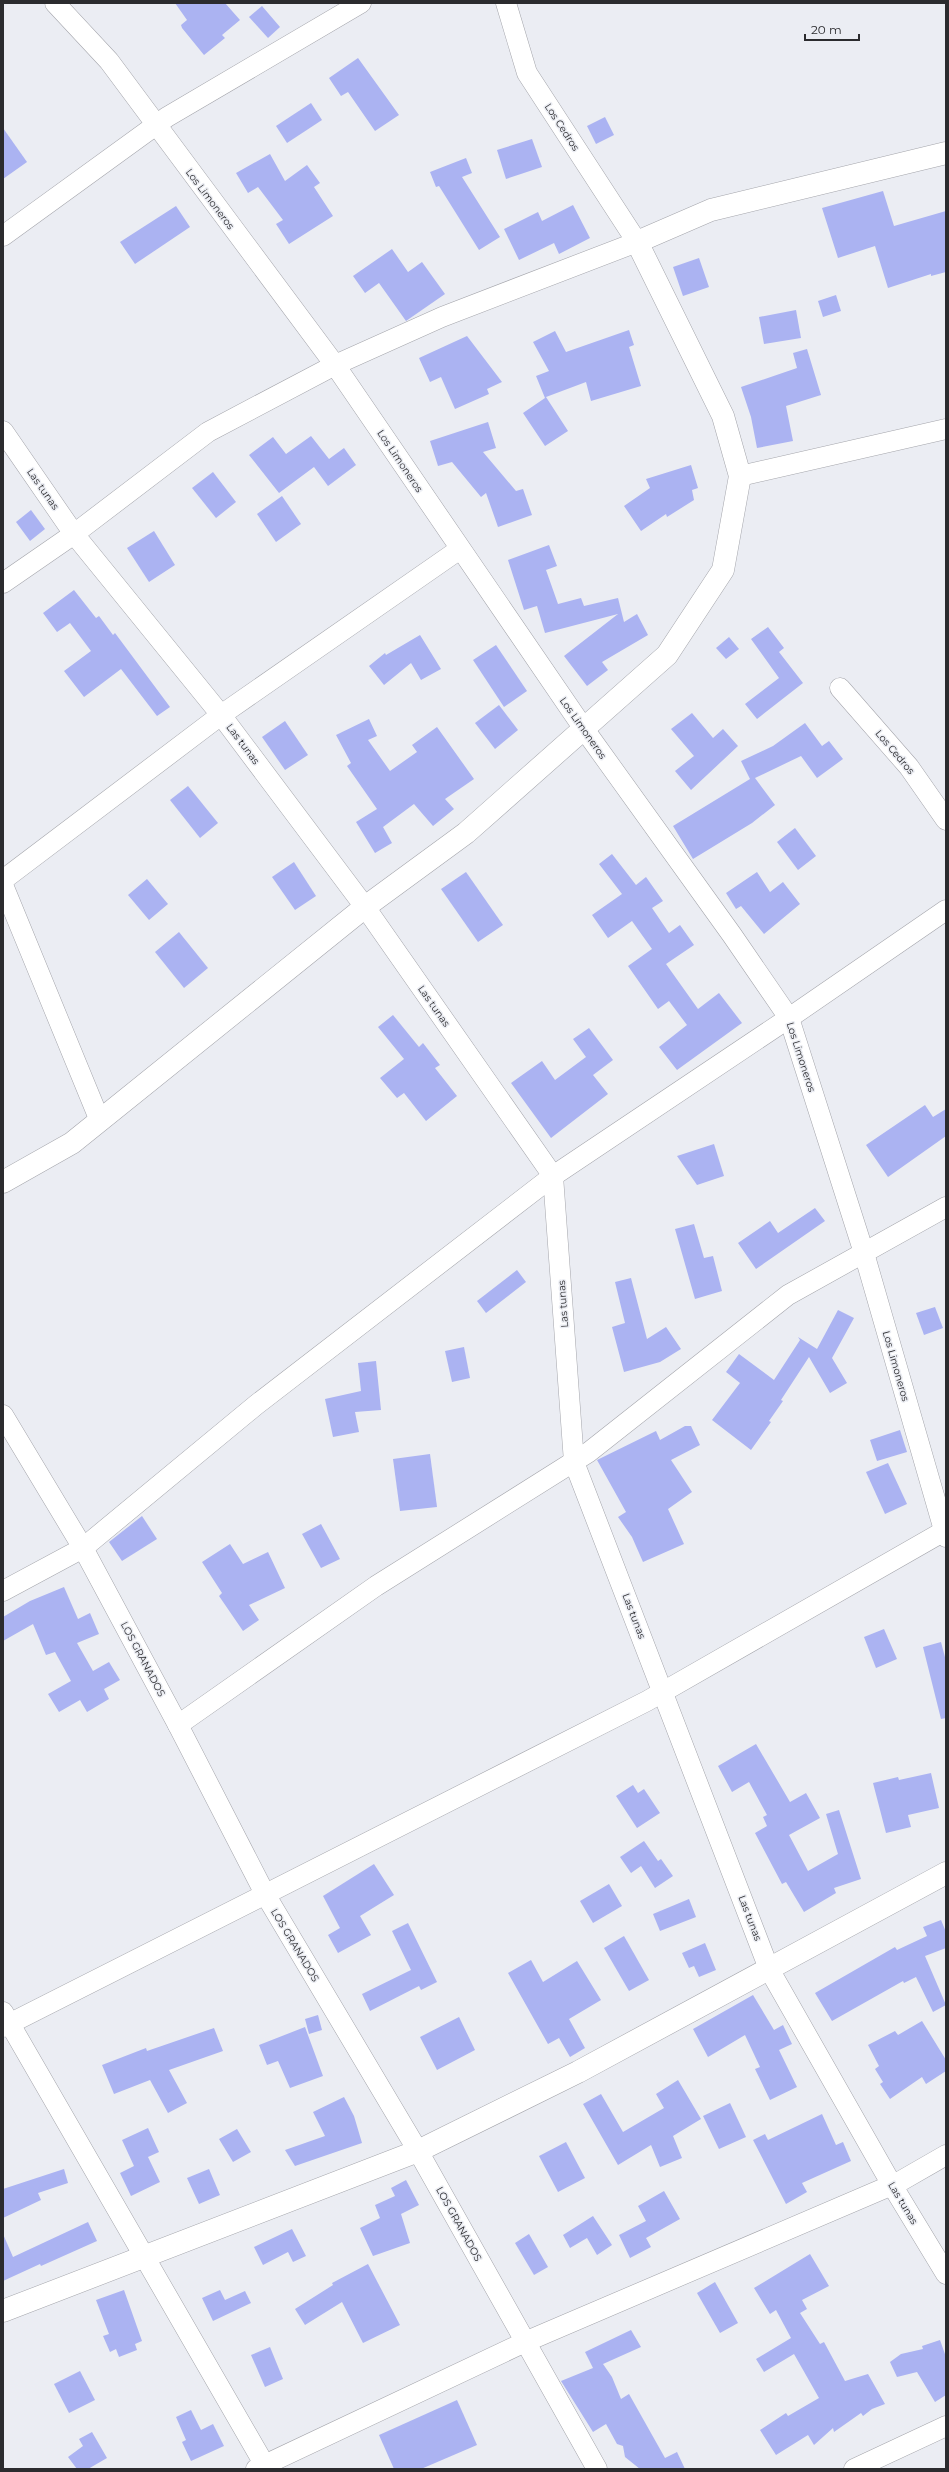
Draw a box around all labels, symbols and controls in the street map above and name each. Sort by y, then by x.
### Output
scale bar [805,16,859,42]
text: 20 m [811,22,842,37]
street label: Los Cedros [542,101,582,153]
street label: Los Limoneros [183,166,237,232]
street label: Los Limoneros [374,427,426,495]
street label: Las tunas [24,466,62,512]
street label: Los Limoneros [557,694,609,762]
street label: Las tunas [223,721,263,767]
street label: Los Cedros [873,727,918,777]
street label: Las tunas [415,983,453,1029]
street label: Los Limoneros [784,1020,818,1094]
street label: Las tunas [555,1280,571,1328]
street label: Los Limoneros [880,1329,912,1403]
street label: Las tunas [619,1591,649,1641]
street label: LOS GRANADOS [118,1619,168,1699]
street label: Las tunas [735,1893,765,1943]
street label: LOS GRANADOS [268,1906,322,1984]
street label: Las tunas [885,2179,921,2227]
street label: LOS GRANADOS [433,2184,485,2264]

